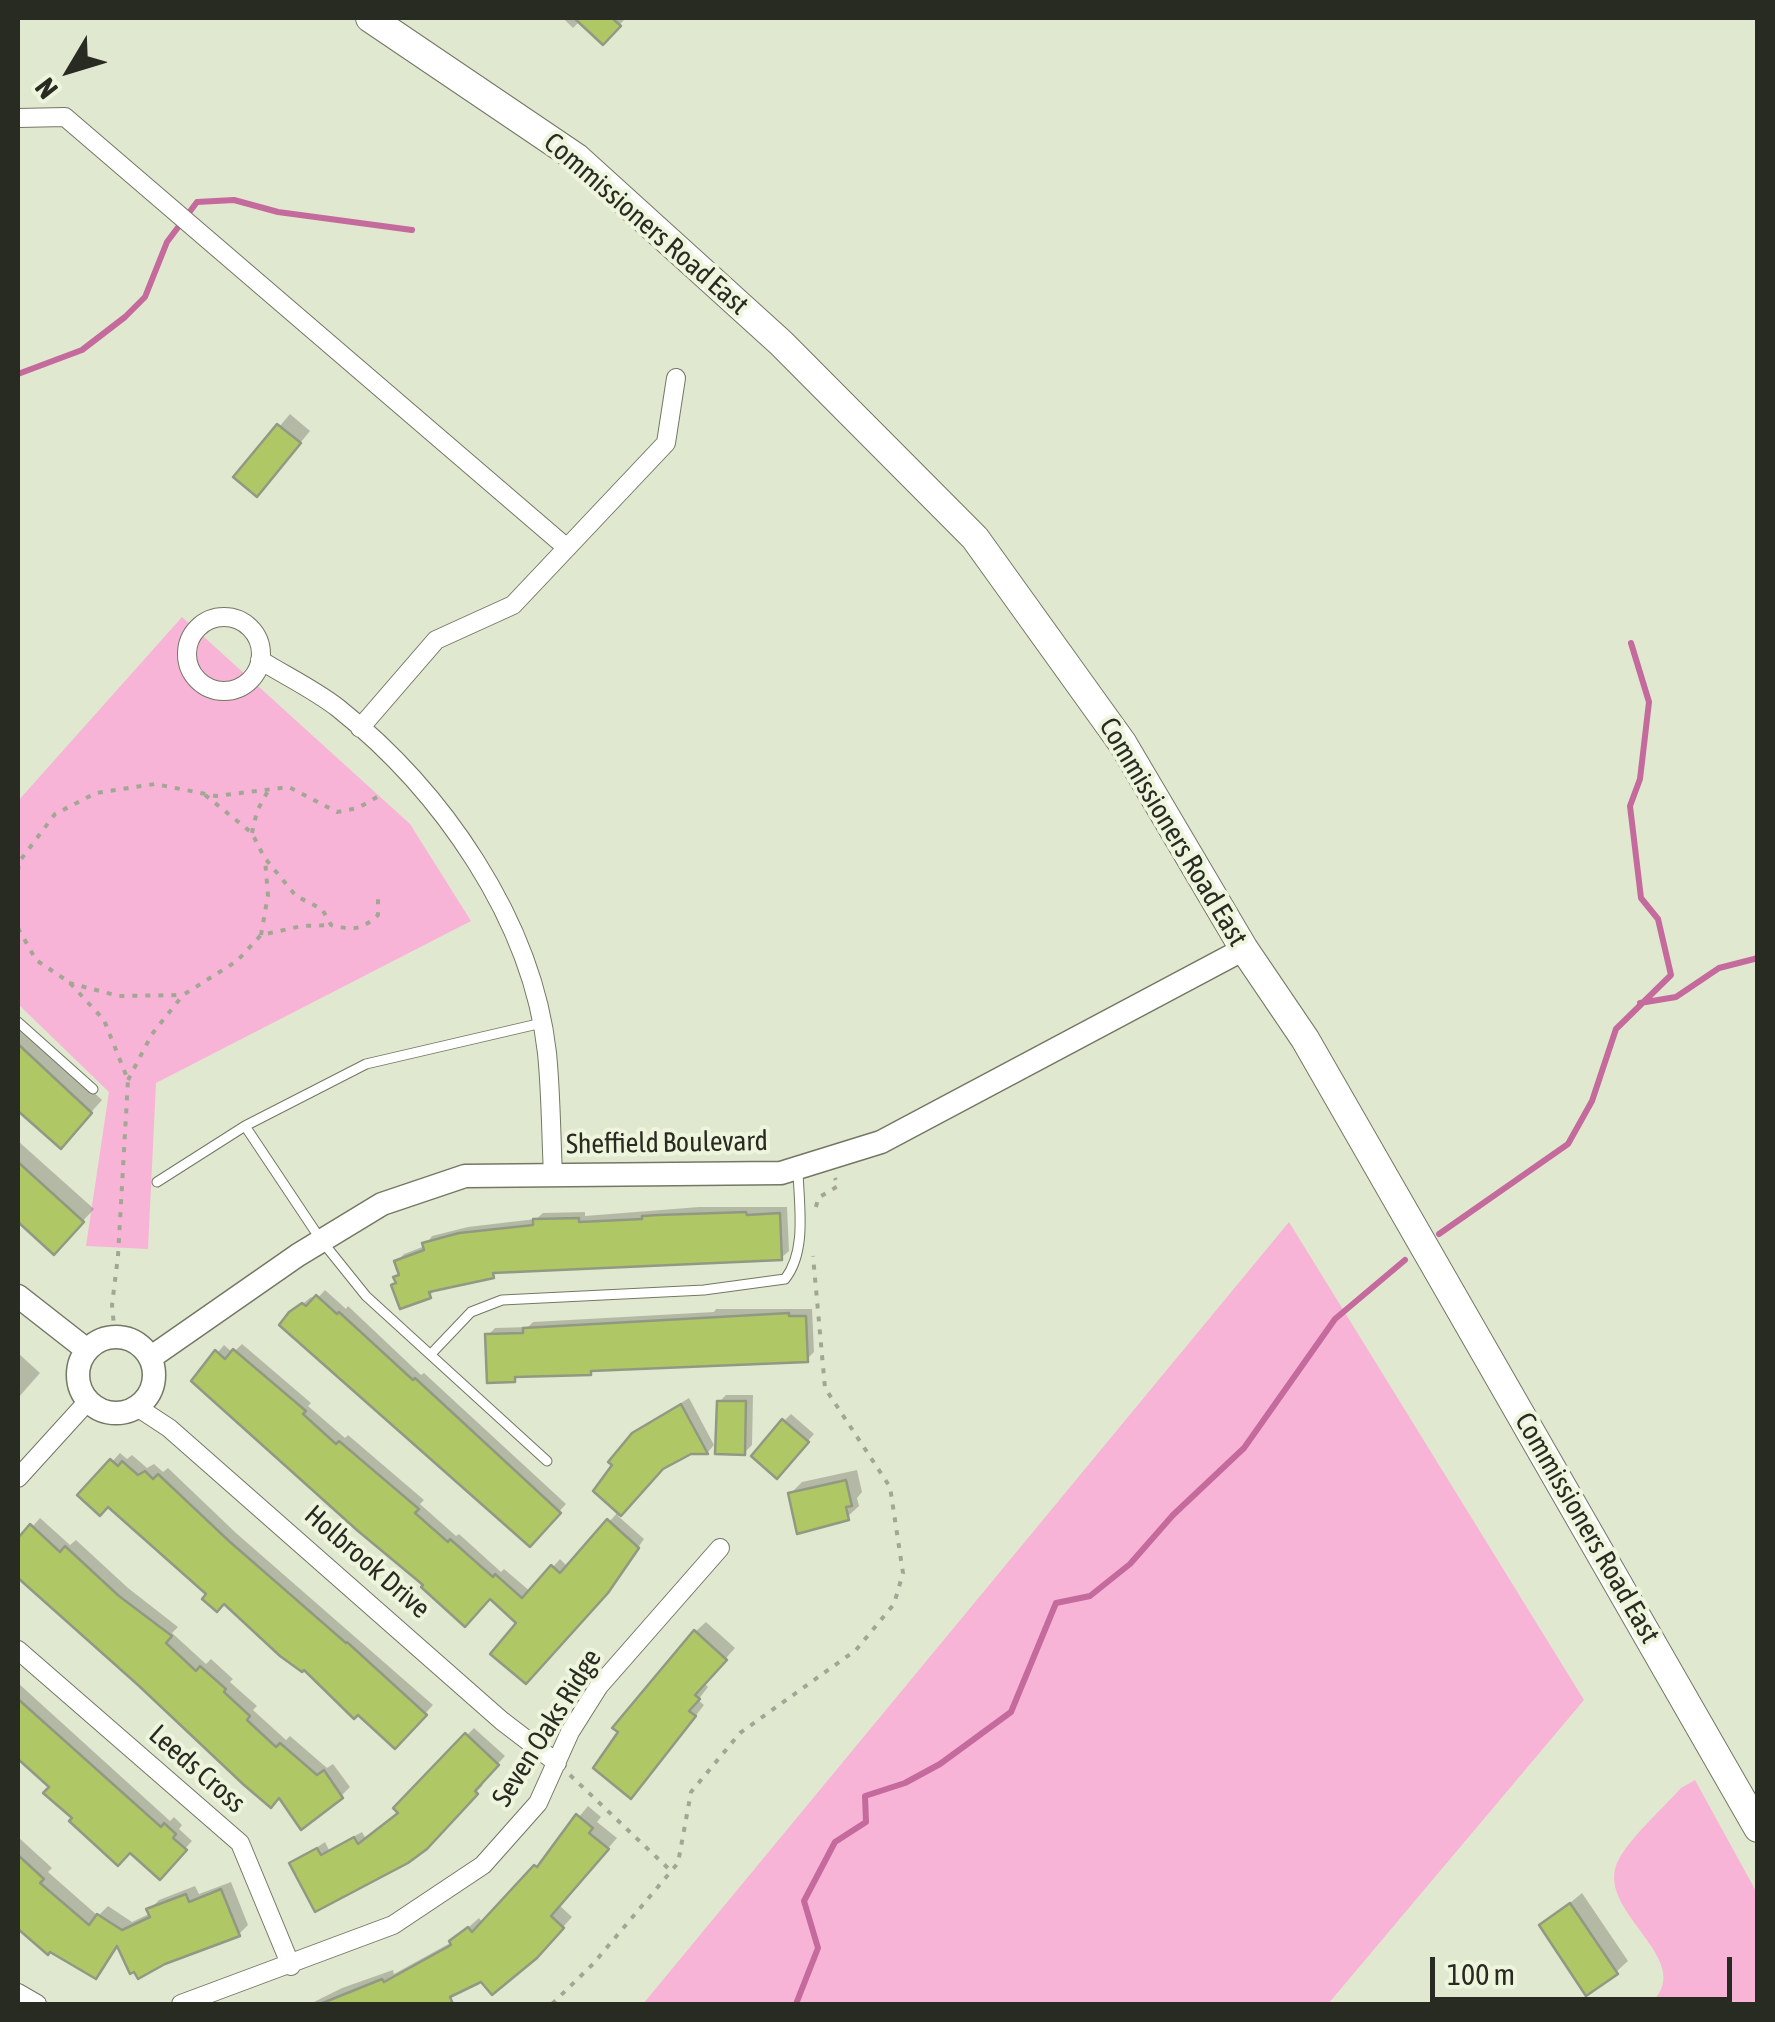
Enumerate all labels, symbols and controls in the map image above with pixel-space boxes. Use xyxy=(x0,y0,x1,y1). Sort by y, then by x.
north arrow xyxy=(20,20,120,120)
text: N xyxy=(29,72,64,105)
street label: Commissioners Road East xyxy=(537,126,755,322)
street label: Commissioners Road East xyxy=(1092,712,1254,952)
street label: Sheffield Boulevard xyxy=(566,1124,768,1162)
street label: Commissioners Road East xyxy=(1507,1407,1667,1649)
street label: Holbrook Drive xyxy=(297,1498,437,1626)
street label: Seven Oaks Ridge xyxy=(485,1643,609,1813)
street label: Leeds Cross xyxy=(142,1718,252,1820)
scale bar xyxy=(1435,1937,1738,1999)
text: 100 m xyxy=(1447,1957,1515,1991)

